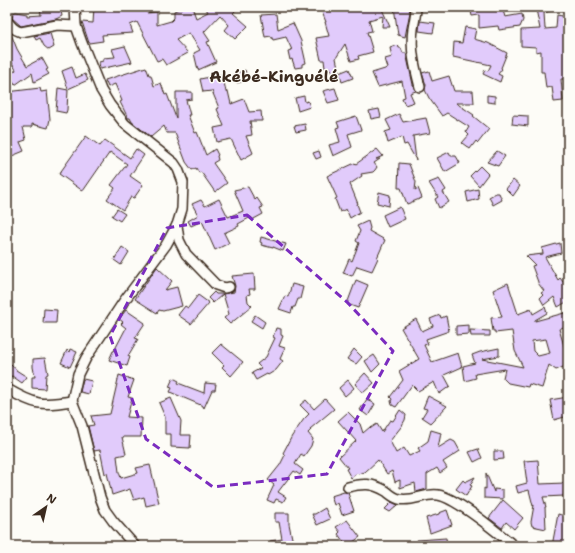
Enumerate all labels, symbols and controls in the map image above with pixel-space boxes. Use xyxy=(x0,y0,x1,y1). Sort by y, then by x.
district label: Akébé-Kinguélé xyxy=(209,66,339,87)
north arrow xyxy=(26,487,66,527)
text: N xyxy=(44,490,59,508)

